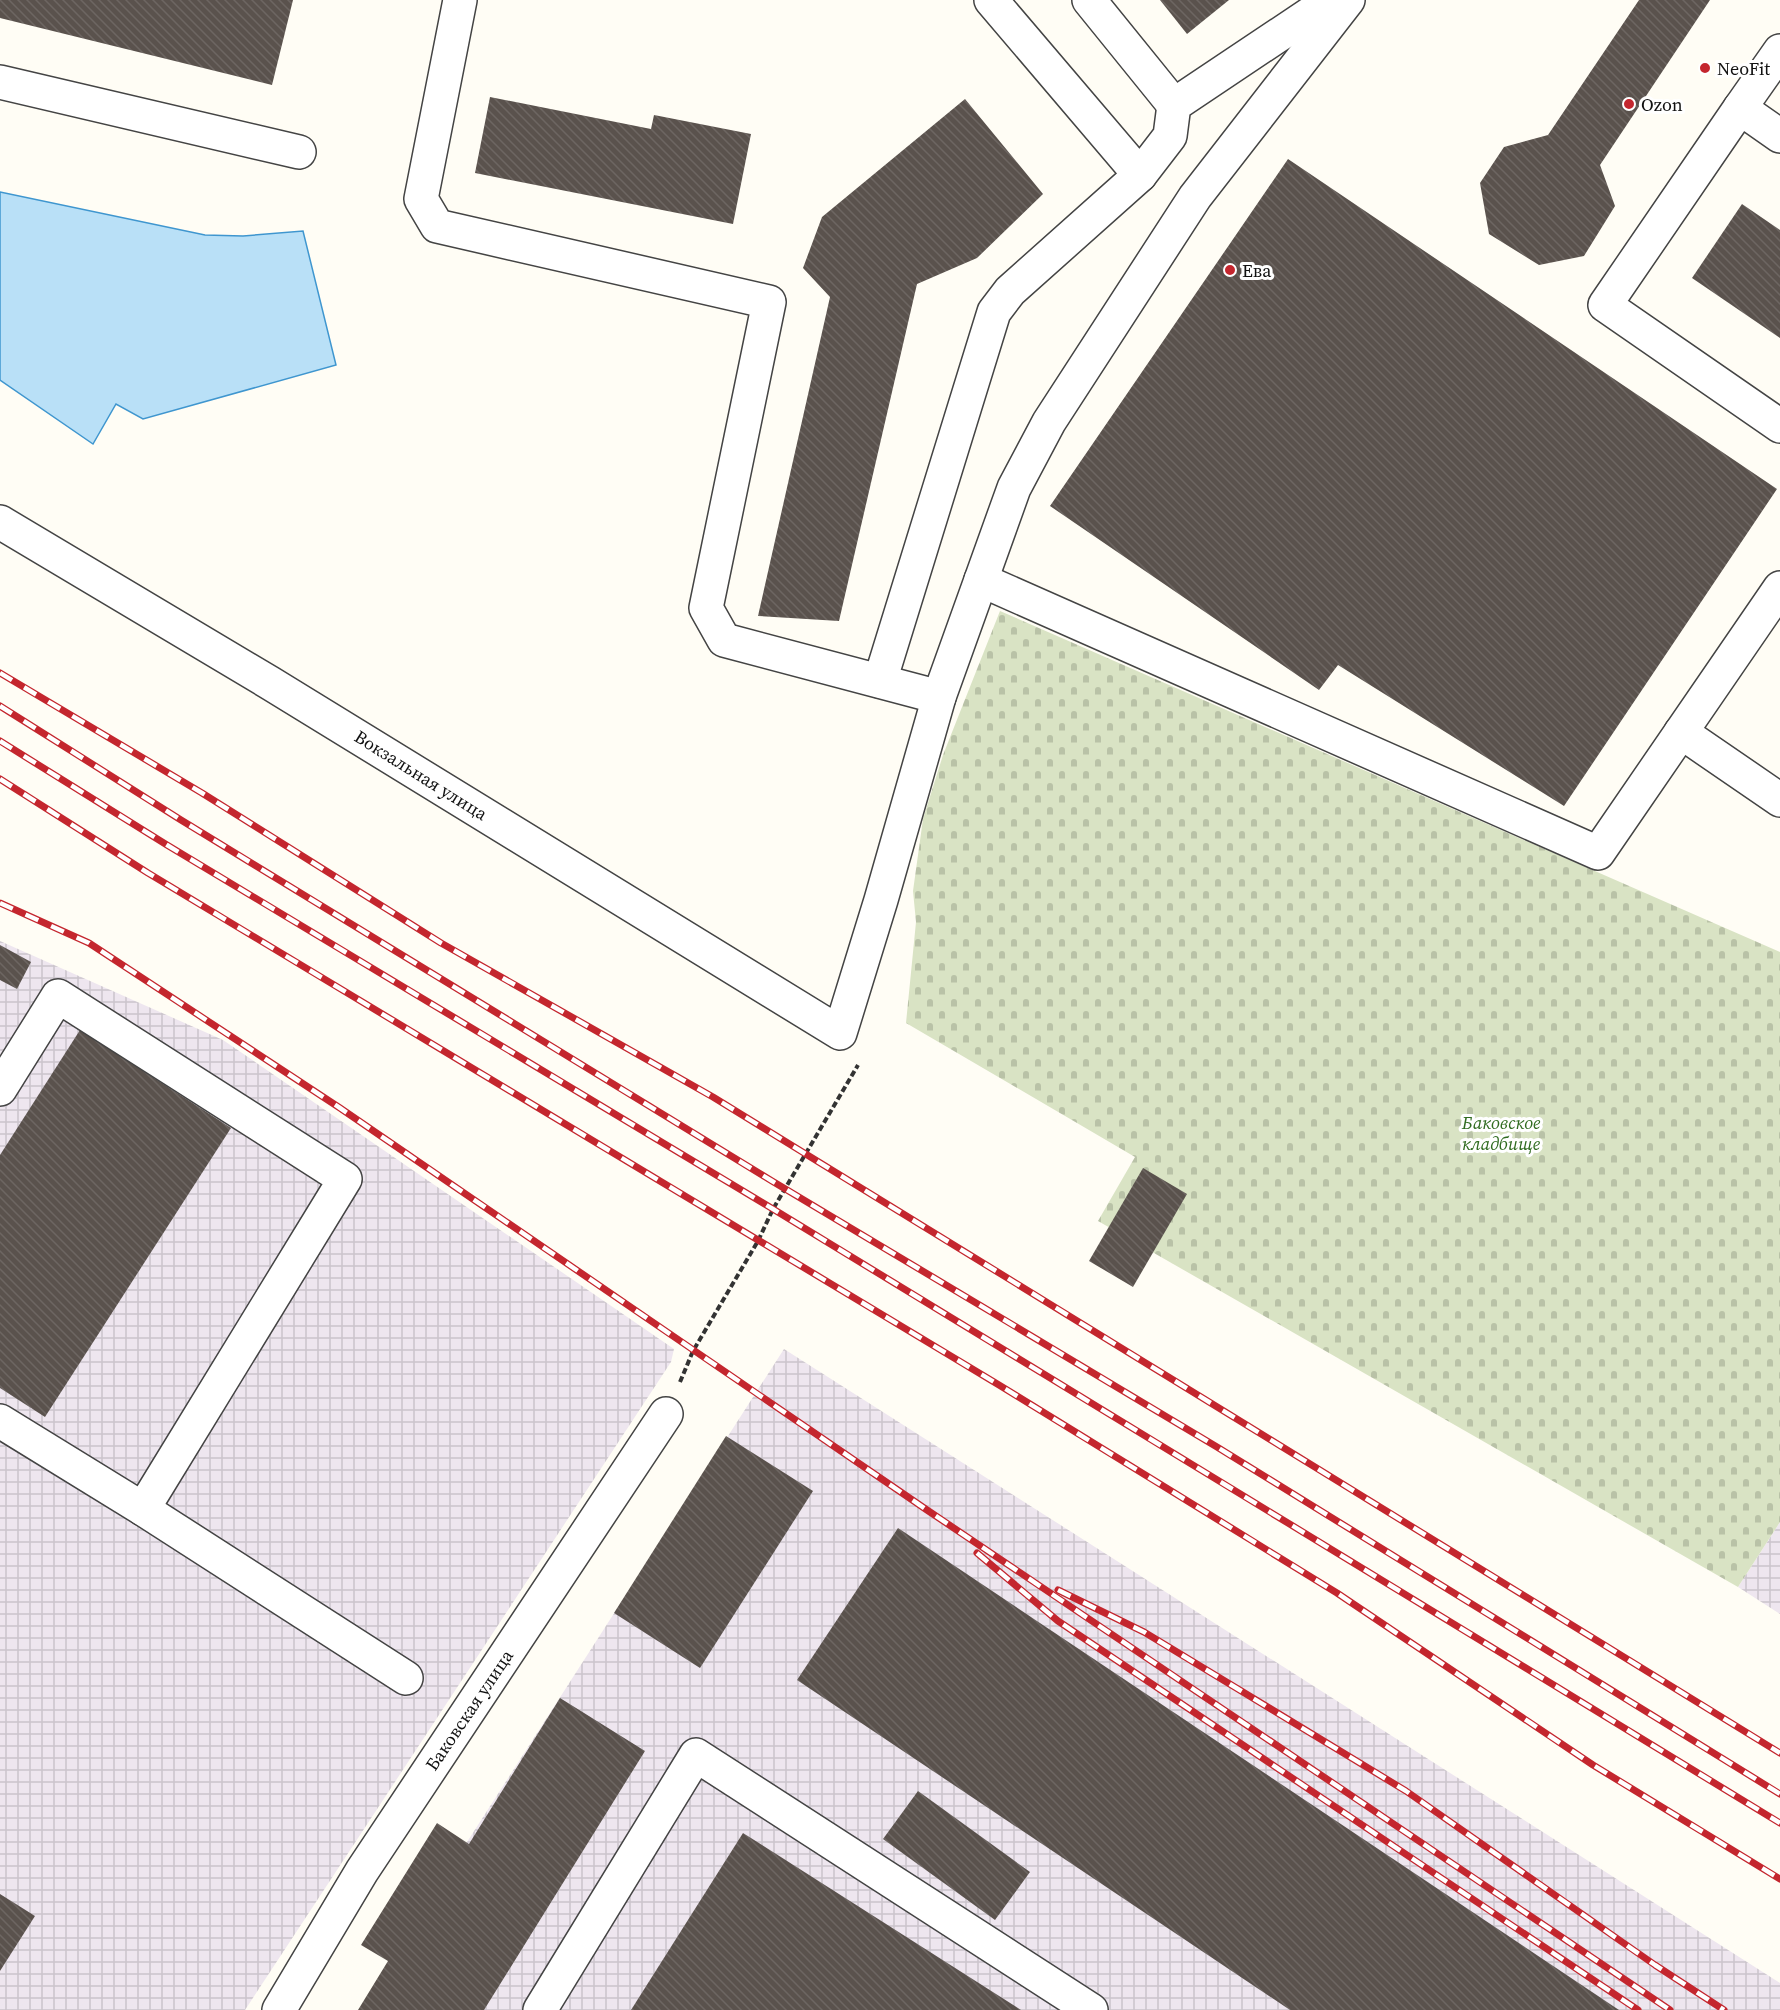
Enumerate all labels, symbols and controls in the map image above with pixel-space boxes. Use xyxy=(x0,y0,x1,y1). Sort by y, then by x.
place label: NeoFit xyxy=(1717,56,1770,81)
marker: NeoFit xyxy=(1698,61,1712,75)
place label: Ozon xyxy=(1641,92,1683,117)
marker: Ozon xyxy=(1622,97,1636,111)
place label: Ева xyxy=(1242,258,1272,283)
marker: Ева xyxy=(1223,263,1237,277)
street label: Вокзальная улица xyxy=(350,724,493,826)
park label: Баковское кладбище xyxy=(1461,1110,1541,1156)
street label: Баковская улица xyxy=(419,1644,519,1775)

